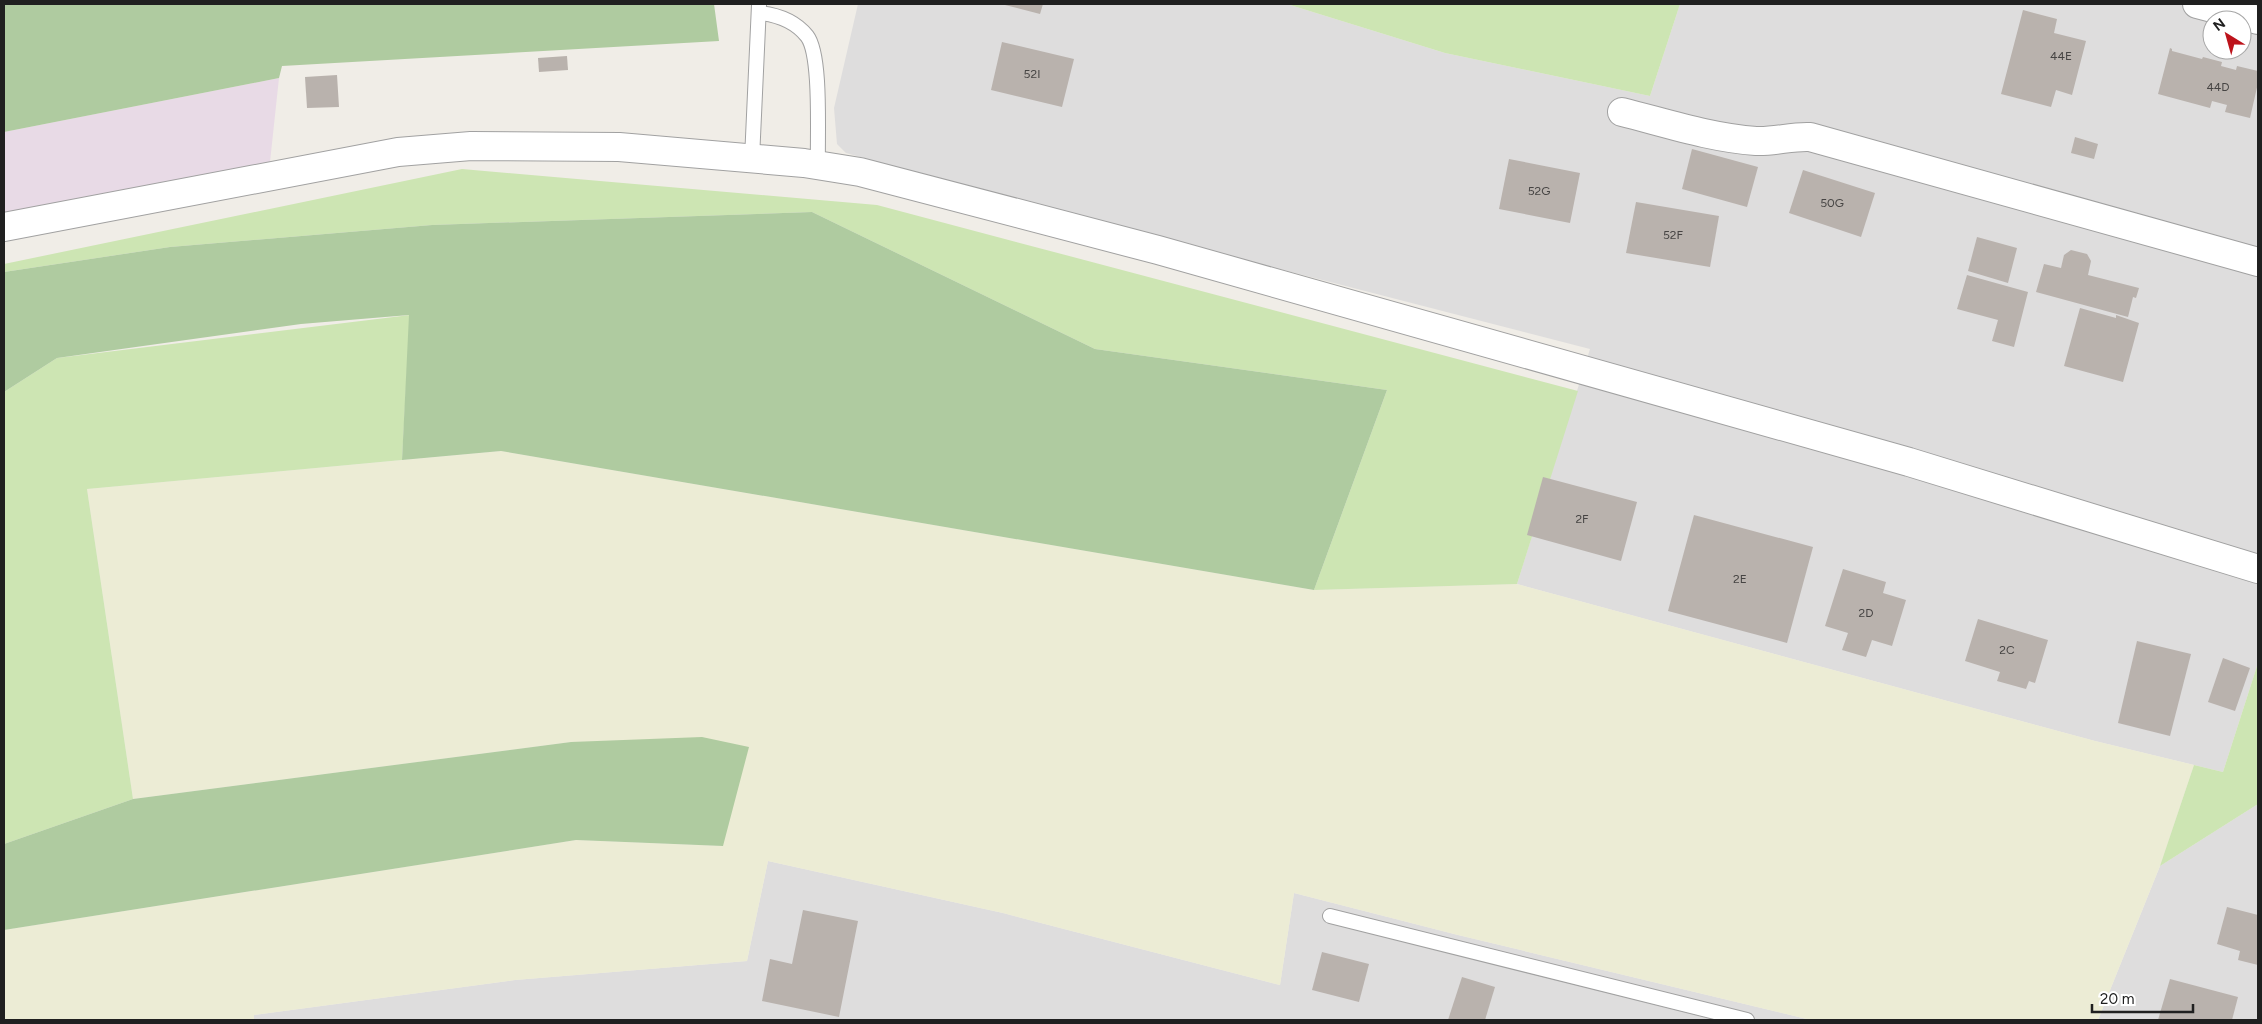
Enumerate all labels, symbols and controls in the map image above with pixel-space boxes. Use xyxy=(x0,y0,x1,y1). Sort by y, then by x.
north arrow xyxy=(2202,10,2252,60)
text: N xyxy=(2210,15,2229,35)
house number: 44E xyxy=(2050,49,2072,63)
house number: 52I xyxy=(1024,67,1040,81)
house number: 44D xyxy=(2206,80,2230,94)
house number: 52G xyxy=(1528,184,1550,198)
house number: 50G xyxy=(1820,196,1844,210)
house number: 52F xyxy=(1663,228,1684,242)
house number: 2F xyxy=(1575,512,1589,526)
house number: 2E xyxy=(1733,572,1747,586)
house number: 2D xyxy=(1859,606,1873,620)
house number: 2C xyxy=(1999,643,2015,657)
scale bar xyxy=(2092,982,2193,1014)
text: 20 m xyxy=(2100,990,2134,1008)

